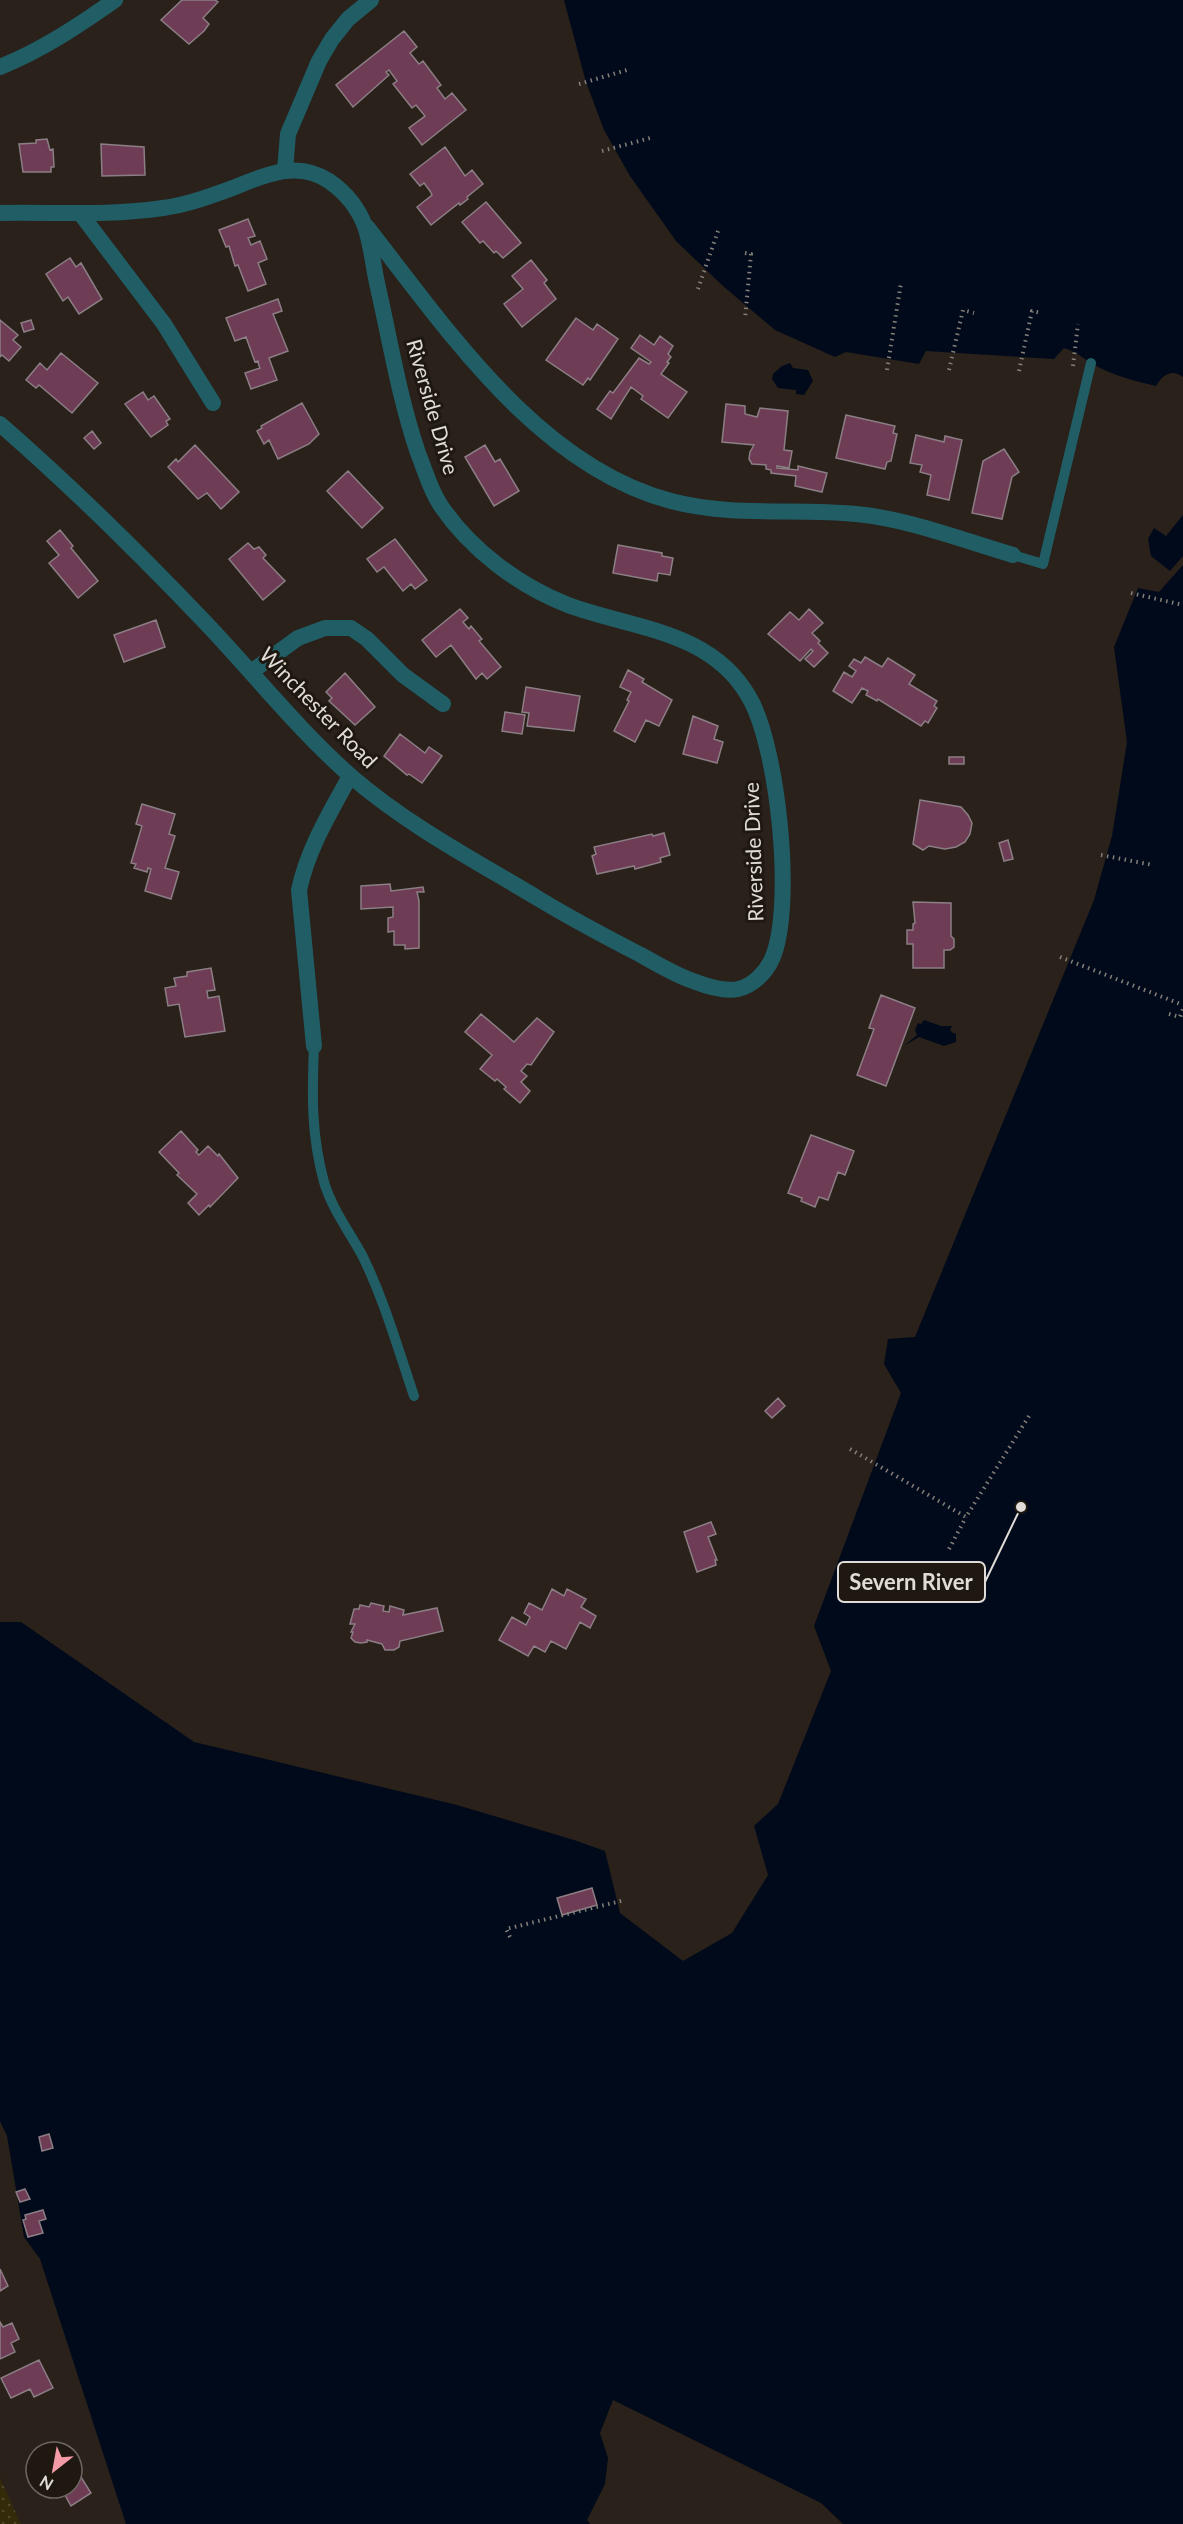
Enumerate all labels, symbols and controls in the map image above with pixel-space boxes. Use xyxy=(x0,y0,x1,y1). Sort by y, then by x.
street label: Riverside Drive xyxy=(402,336,465,477)
street label: Winchester Road xyxy=(255,641,383,772)
street label: Riverside Drive xyxy=(738,782,767,922)
callout: Severn River xyxy=(838,1562,985,1602)
text: Severn River xyxy=(849,1568,973,1595)
north arrow xyxy=(24,2440,84,2500)
text: N xyxy=(36,2472,56,2495)

